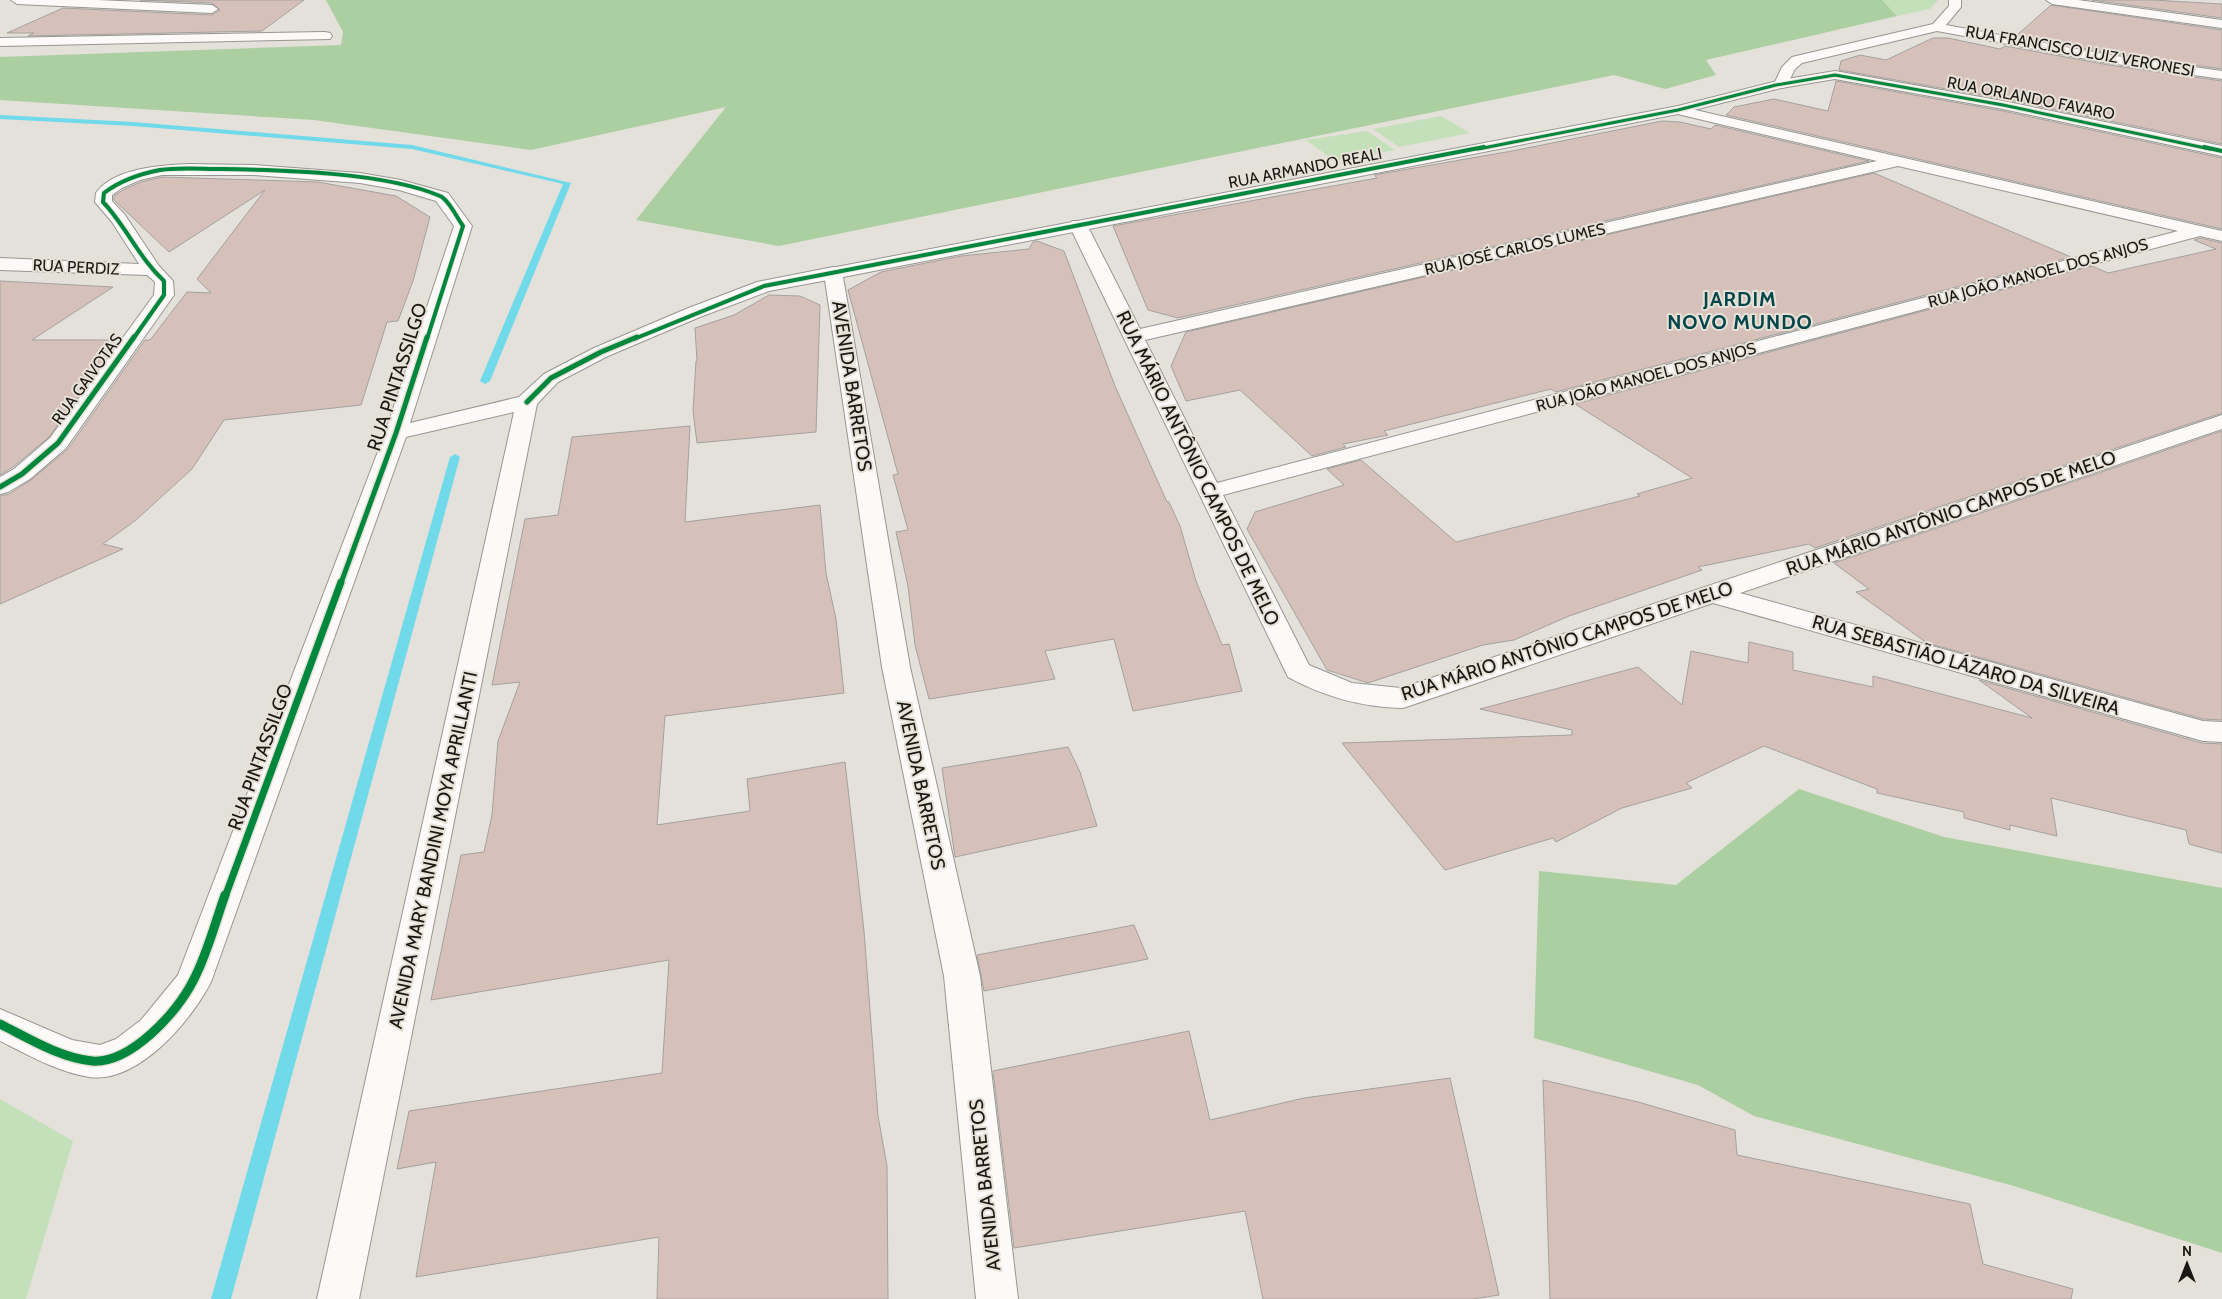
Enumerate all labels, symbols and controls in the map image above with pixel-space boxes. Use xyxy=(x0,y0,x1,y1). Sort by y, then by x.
street label: RUA FRANCISCO LUIZ VERONESI xyxy=(1964,21,2196,81)
street label: RUA ORLANDO FAVARO xyxy=(1946,72,2116,124)
street label: RUA ARMANDO REALI xyxy=(1227,144,1383,192)
street label: RUA JOSÉ CARLOS LUMES xyxy=(1423,219,1607,279)
street label: RUA JOÃO MANOEL DOS ANJOS xyxy=(1926,234,2150,312)
street label: RUA PERDIZ xyxy=(32,255,120,279)
district label: JARDIM NOVO MUNDO xyxy=(1667,287,1813,334)
street label: AVENIDA BARRETOS xyxy=(827,299,877,473)
street label: RUA PINTASSILGO xyxy=(362,300,432,454)
street label: RUA MÁRIO ANTÔNIO CAMPOS DE MELO xyxy=(1111,306,1285,629)
street label: RUA GAIVOTAS xyxy=(48,330,126,428)
street label: RUA JOÃO MANOEL DOS ANJOS xyxy=(1534,338,1758,416)
street label: RUA MÁRIO ANTÔNIO CAMPOS DE MELO xyxy=(1783,445,2119,580)
street label: RUA MÁRIO ANTÔNIO CAMPOS DE MELO xyxy=(1398,575,1736,706)
street label: RUA SEBASTIÃO LÁZARO DA SILVEIRA xyxy=(1810,609,2123,720)
street label: AVENIDA MARY BANDINI MOYA APRILLANTI xyxy=(384,669,482,1031)
street label: RUA PINTASSILGO xyxy=(223,681,297,833)
street label: AVENIDA BARRETOS xyxy=(892,698,950,872)
street label: AVENIDA BARRETOS xyxy=(965,1098,1005,1272)
north arrow xyxy=(2162,1239,2212,1289)
text: N xyxy=(2182,1242,2192,1260)

